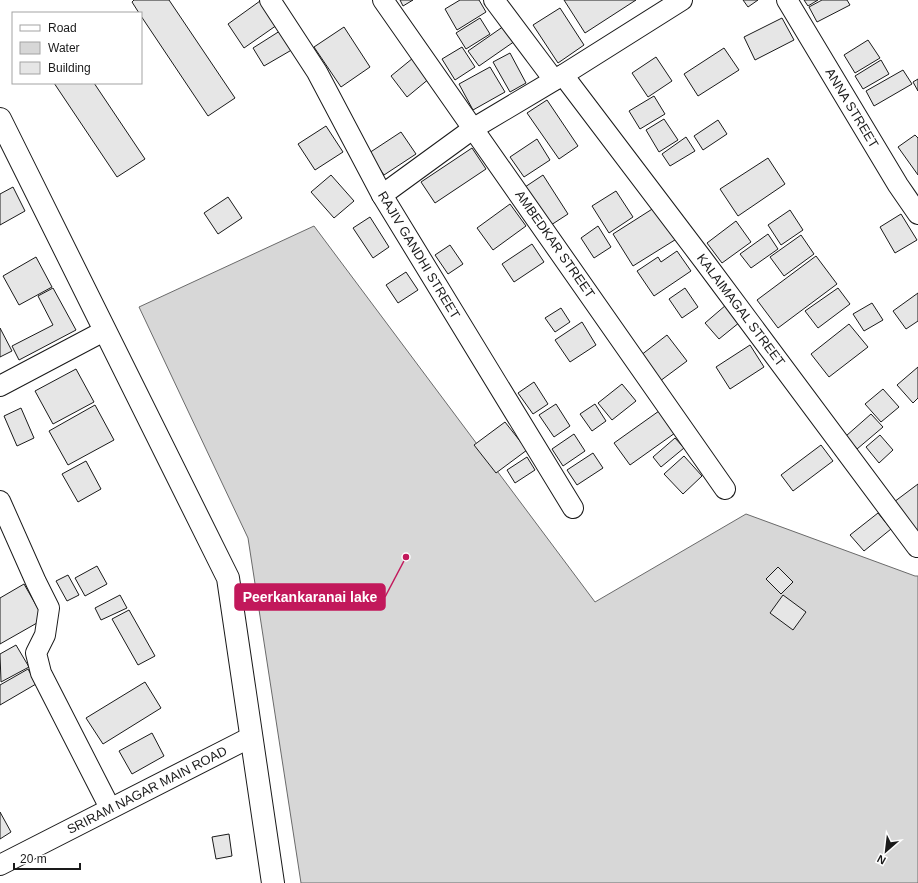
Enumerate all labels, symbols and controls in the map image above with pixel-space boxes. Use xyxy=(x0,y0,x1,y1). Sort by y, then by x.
legend xyxy=(12,12,142,84)
text: Road xyxy=(48,21,77,35)
text: Water xyxy=(48,41,80,55)
text: Building xyxy=(48,61,91,75)
street label: ANNA STREET xyxy=(822,65,882,151)
street label: AMBEDKAR STREET xyxy=(512,187,598,301)
street label: RAJIV GANDHI STREET xyxy=(375,189,463,321)
street label: KALAIMAGAL STREET xyxy=(694,251,788,369)
callout: Peerkankaranai lake xyxy=(235,584,385,610)
text: Peerkankaranai lake xyxy=(243,589,378,605)
street label: SRIRAM NAGAR MAIN ROAD xyxy=(64,743,230,837)
north arrow xyxy=(866,831,906,871)
scale bar xyxy=(14,845,80,871)
text: 20 m xyxy=(20,852,47,866)
text: N xyxy=(875,853,888,867)

